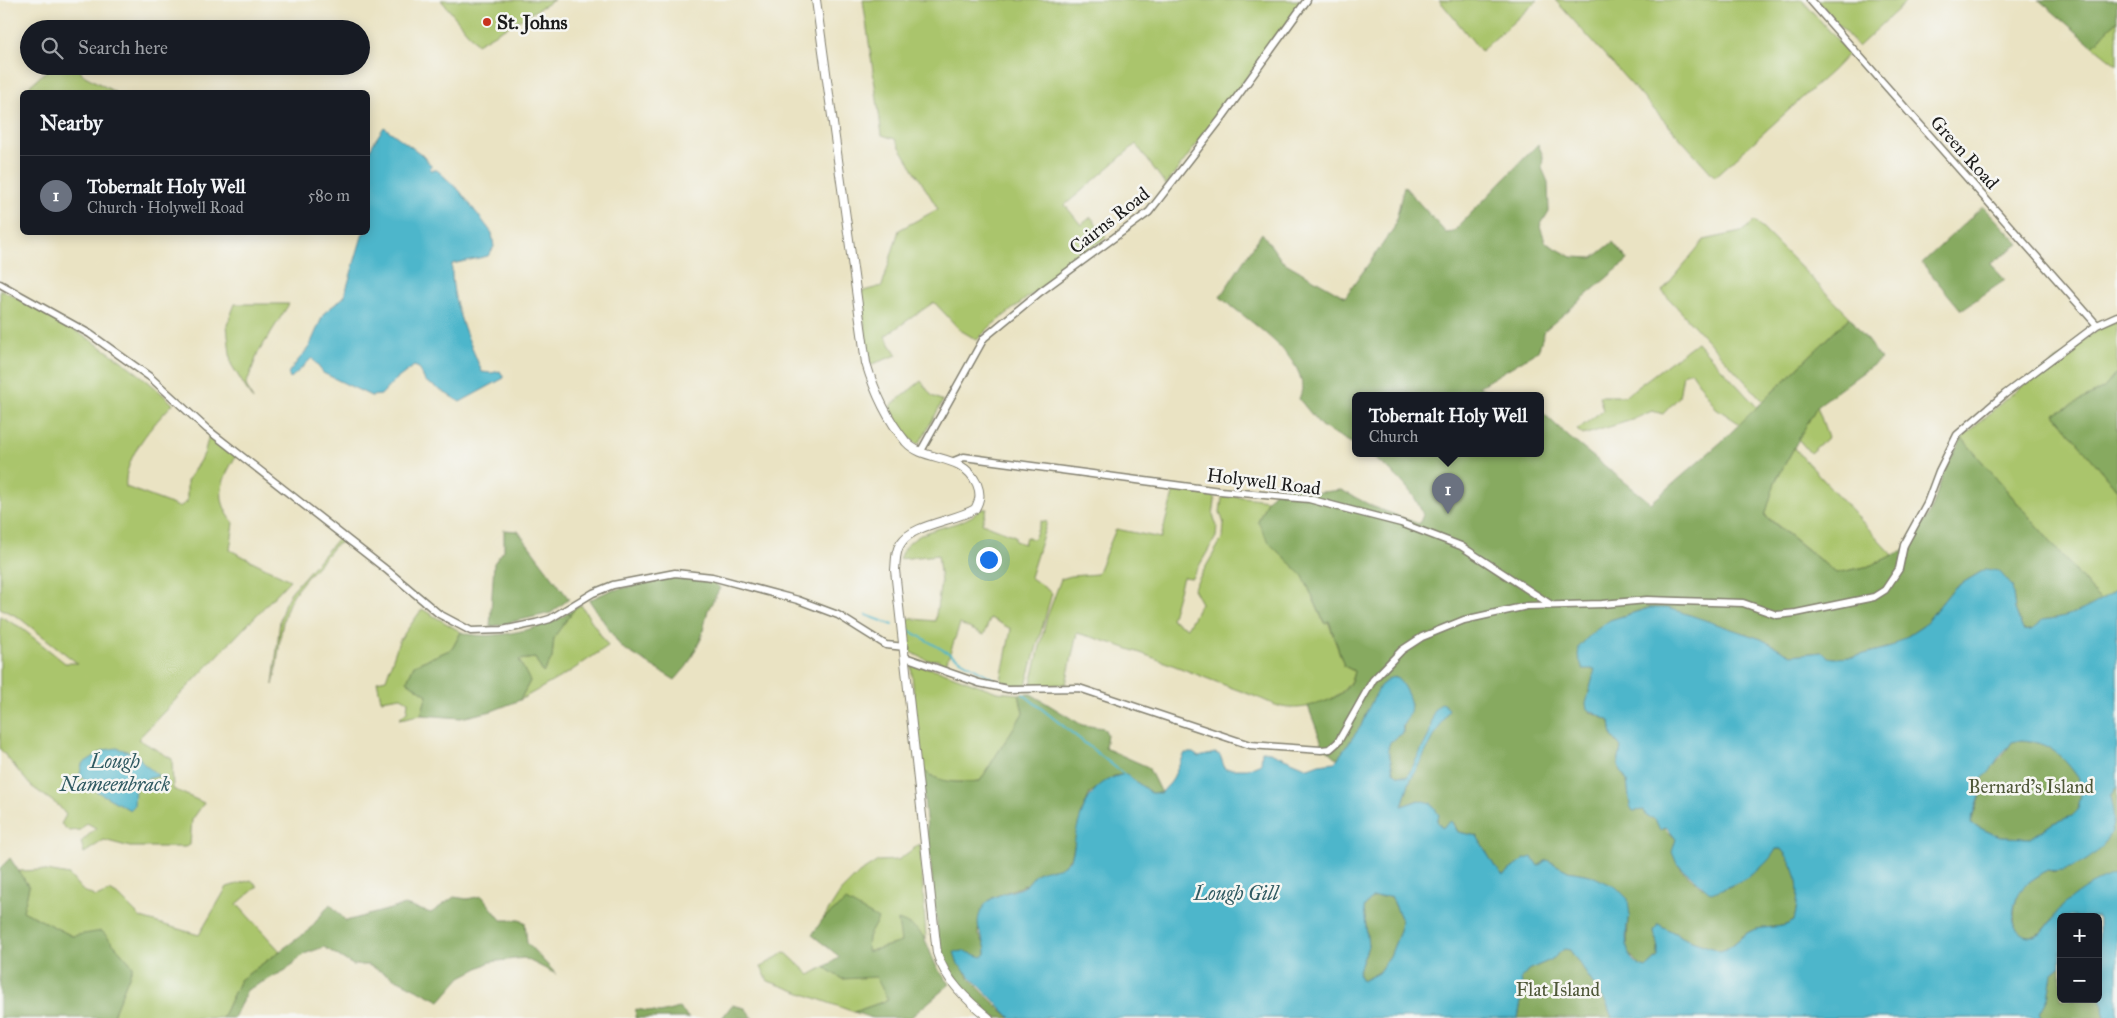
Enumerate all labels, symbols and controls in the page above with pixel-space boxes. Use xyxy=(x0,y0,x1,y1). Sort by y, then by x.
place label: St. Johns xyxy=(497,11,567,35)
marker: St. Johns xyxy=(481,16,493,28)
search box xyxy=(20,20,370,75)
icon: search xyxy=(38,34,66,62)
text: Search here xyxy=(78,36,168,59)
text: Nearby xyxy=(40,110,103,136)
street label: Green Road xyxy=(1925,111,2004,194)
text: Tobernalt Holy Well xyxy=(87,175,246,198)
street label: Cairns Road xyxy=(1065,182,1154,259)
text: 1 xyxy=(53,186,59,205)
text: 580 m xyxy=(308,186,350,205)
text: Church · Holywell Road xyxy=(87,198,244,217)
popup xyxy=(1352,392,1544,457)
text: Tobernalt Holy Well xyxy=(1369,404,1527,427)
text: Church xyxy=(1369,427,1418,446)
street label: Holywell Road xyxy=(1206,463,1323,500)
pin: 1 xyxy=(1432,473,1464,514)
your location xyxy=(976,547,1002,573)
water label: Lough Nameenbrack xyxy=(59,749,170,796)
park label: Bernard's Island xyxy=(1968,775,2094,798)
water label: Lough Gill xyxy=(1193,881,1280,905)
map controls xyxy=(2057,913,2102,1003)
button: + xyxy=(2057,913,2102,958)
button: − xyxy=(2057,958,2102,1003)
park label: Flat Island xyxy=(1516,978,1601,1001)

